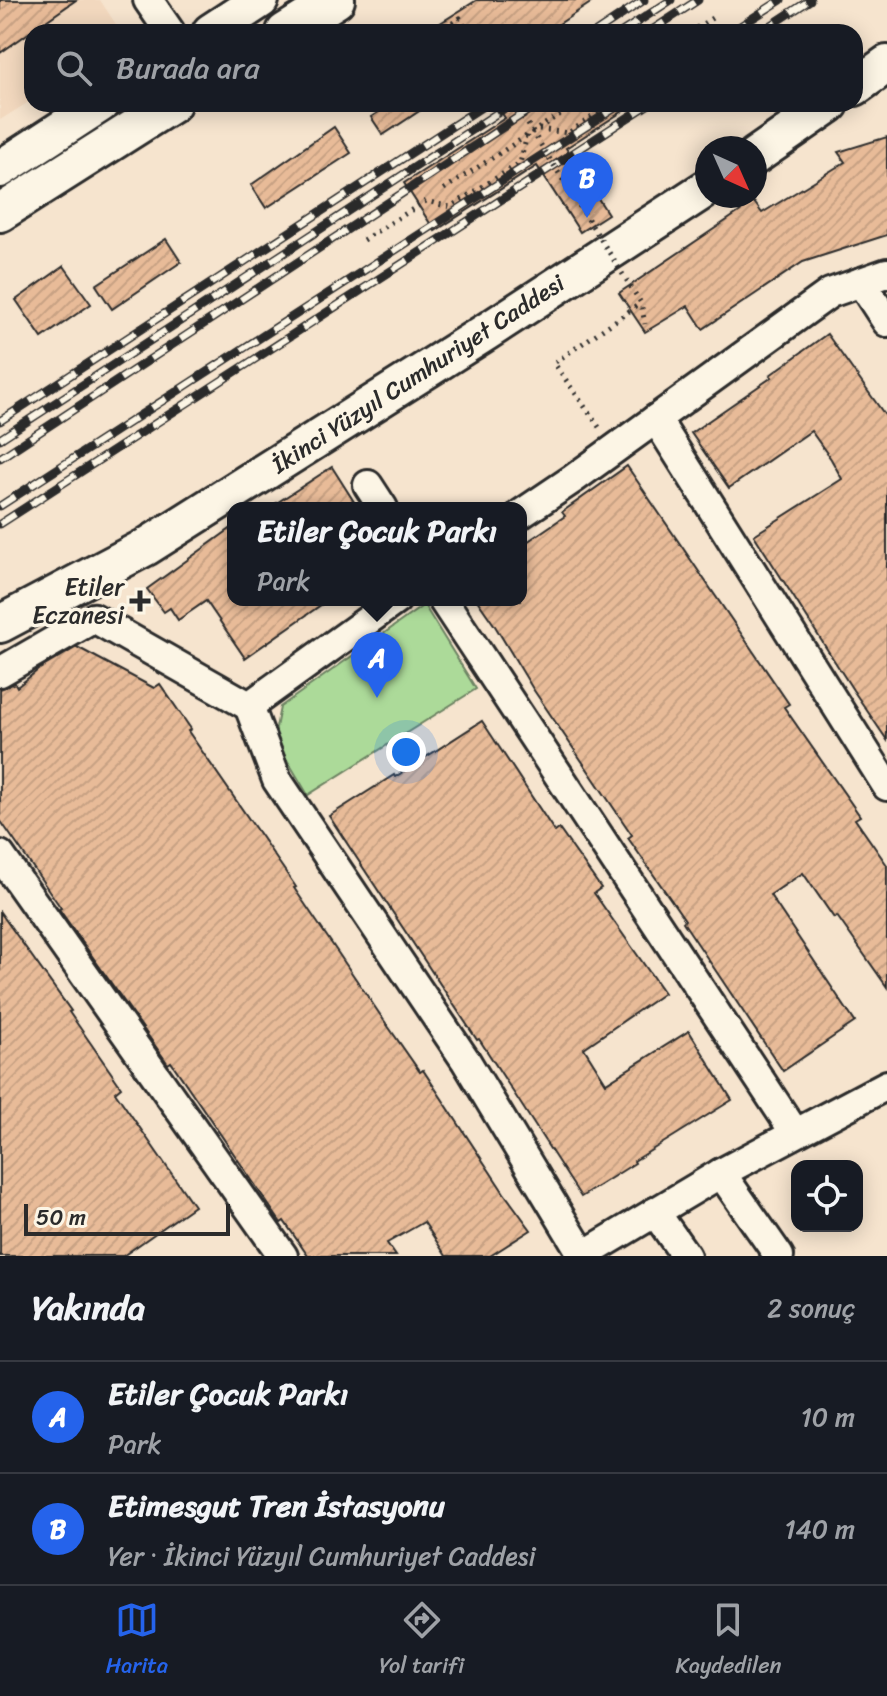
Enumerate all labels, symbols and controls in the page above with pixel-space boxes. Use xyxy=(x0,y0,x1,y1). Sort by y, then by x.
search box xyxy=(24,24,863,112)
text: Burada ara xyxy=(116,41,259,95)
icon: search xyxy=(52,46,96,90)
north arrow xyxy=(695,136,767,208)
pin: B xyxy=(561,152,613,218)
street label: İkinci Yüzyıl Cumhuriyet Caddesi xyxy=(262,262,574,486)
popup xyxy=(227,502,527,606)
text: Etiler Çocuk Parkı xyxy=(257,504,497,558)
text: Park xyxy=(257,558,310,604)
place label: Etiler Eczanesi xyxy=(32,566,125,636)
marker: Etiler Eczanesi xyxy=(131,592,149,610)
pin: A xyxy=(351,632,403,698)
your location xyxy=(386,732,426,772)
map controls xyxy=(791,1160,863,1232)
button: locate xyxy=(791,1160,863,1232)
text: 50 m xyxy=(36,1198,86,1237)
scale bar xyxy=(24,1200,230,1236)
text: Yakında xyxy=(32,1278,145,1338)
text: 2 sonuç xyxy=(767,1285,855,1331)
text: Etiler Çocuk Parkı xyxy=(108,1367,348,1421)
text: A xyxy=(49,1394,67,1440)
text: 10 m xyxy=(801,1394,855,1440)
text: Park xyxy=(108,1421,161,1467)
text: Etimesgut Tren İstasyonu xyxy=(108,1479,445,1533)
text: B xyxy=(50,1506,66,1552)
text: 140 m xyxy=(784,1506,855,1552)
text: Yer · İkinci Yüzyıl Cumhuriyet Caddesi xyxy=(108,1533,536,1579)
tab: Harita xyxy=(106,1598,168,1685)
tab: Yol tarifi xyxy=(379,1598,464,1685)
tab: Kaydedilen xyxy=(676,1598,781,1685)

